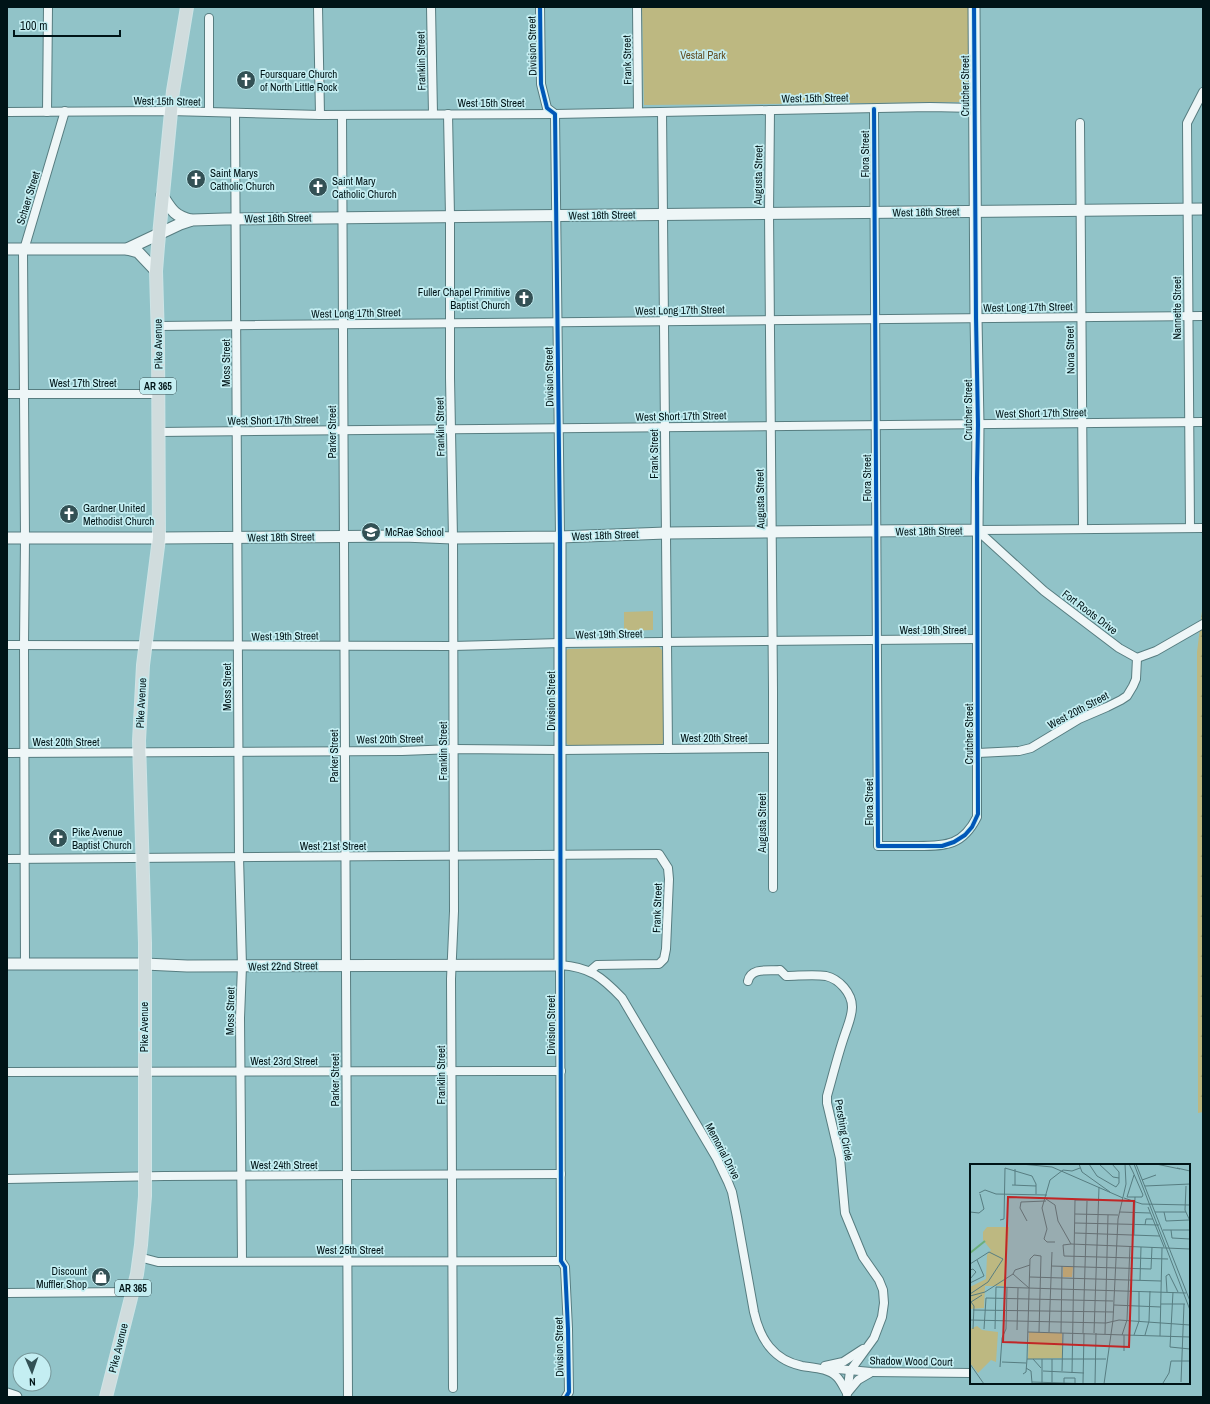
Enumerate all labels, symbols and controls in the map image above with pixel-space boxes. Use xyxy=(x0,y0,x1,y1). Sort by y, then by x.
scale bar xyxy=(14,12,120,38)
street label: Division Street xyxy=(524,16,540,76)
text: 100 m xyxy=(20,18,47,34)
street label: Franklin Street xyxy=(413,31,429,91)
street label: Frank Street xyxy=(620,35,634,85)
park label: Vestal Park xyxy=(680,48,726,62)
street label: Crutcher Street xyxy=(958,55,972,117)
place label: Foursquare Church of North Little Rock xyxy=(260,67,338,94)
church icon: Foursquare Church of North Little Rock xyxy=(235,69,257,91)
street label: West 15th Street xyxy=(781,90,849,106)
street label: West 15th Street xyxy=(133,93,201,109)
street label: West 15th Street xyxy=(457,96,525,110)
street label: Flora Street xyxy=(858,130,872,178)
street label: Augusta Street xyxy=(750,145,766,206)
place label: Saint Marys Catholic Church xyxy=(210,166,275,193)
church icon: Saint Marys Catholic Church xyxy=(185,168,207,190)
street label: Schaer Street xyxy=(13,169,43,226)
place label: Saint Mary Catholic Church xyxy=(332,174,397,201)
church icon: Saint Mary Catholic Church xyxy=(307,176,329,198)
street label: West 16th Street xyxy=(892,204,960,220)
street label: West 16th Street xyxy=(568,207,636,223)
street label: West 16th Street xyxy=(244,210,312,226)
street label: Nannette Street xyxy=(1170,276,1184,340)
place label: Fuller Chapel Primitive Baptist Church xyxy=(418,285,510,312)
church icon: Fuller Chapel Primitive Baptist Church xyxy=(513,287,535,309)
street label: West Long 17th Street xyxy=(983,299,1073,315)
street label: West Long 17th Street xyxy=(635,302,725,318)
street label: West Long 17th Street xyxy=(311,305,401,321)
street label: Pike Avenue xyxy=(151,319,165,369)
street label: Nona Street xyxy=(1063,325,1077,374)
street label: Moss Street xyxy=(219,338,233,387)
street label: Division Street xyxy=(541,347,557,407)
street label: West 17th Street xyxy=(49,376,117,390)
road number: AR 365 xyxy=(140,378,176,394)
street label: Crutcher Street xyxy=(961,379,975,441)
street label: Franklin Street xyxy=(432,397,448,457)
street label: Parker Street xyxy=(325,405,339,459)
street label: West Short 17th Street xyxy=(995,405,1087,421)
street label: West Short 17th Street xyxy=(635,408,727,424)
street label: West Short 17th Street xyxy=(227,412,319,428)
street label: Frank Street xyxy=(647,429,661,479)
street label: Flora Street xyxy=(860,454,874,502)
street label: Augusta Street xyxy=(752,469,768,530)
place label: Gardner United Methodist Church xyxy=(83,501,154,528)
church icon: Gardner United Methodist Church xyxy=(58,503,80,525)
school or university icon: McRae School xyxy=(360,521,382,543)
street label: West 18th Street xyxy=(895,523,963,539)
place label: McRae School xyxy=(385,525,444,539)
street label: West 18th Street xyxy=(571,527,639,543)
street label: West 18th Street xyxy=(247,529,315,545)
street label: Fort Roots Drive xyxy=(1060,587,1120,637)
street label: West 19th Street xyxy=(899,623,967,637)
street label: West 19th Street xyxy=(575,626,643,642)
street label: West 19th Street xyxy=(251,628,319,644)
street label: Moss Street xyxy=(220,662,234,711)
street label: Division Street xyxy=(544,671,558,731)
street label: Pike Avenue xyxy=(133,677,149,729)
street label: West 20th Street xyxy=(1045,688,1111,732)
street label: Crutcher Street xyxy=(962,703,976,765)
street label: Franklin Street xyxy=(436,721,450,781)
street label: Parker Street xyxy=(327,729,341,783)
street label: West 20th Street xyxy=(356,731,424,747)
street label: West 20th Street xyxy=(680,731,748,745)
street label: West 20th Street xyxy=(32,735,100,749)
street label: Flora Street xyxy=(862,778,876,826)
street label: Augusta Street xyxy=(755,793,769,854)
place label: Pike Avenue Baptist Church xyxy=(72,825,132,852)
church icon: Pike Avenue Baptist Church xyxy=(47,827,69,849)
street label: West 21st Street xyxy=(300,839,367,853)
street label: Frank Street xyxy=(649,882,665,933)
street label: West 22nd Street xyxy=(248,958,318,974)
street label: Moss Street xyxy=(223,986,237,1035)
street label: Division Street xyxy=(544,995,558,1055)
street label: Pike Avenue xyxy=(137,1002,151,1052)
street label: Franklin Street xyxy=(434,1045,448,1105)
street label: Parker Street xyxy=(328,1053,342,1107)
street label: West 23rd Street xyxy=(250,1054,318,1068)
street label: Pershing Circle xyxy=(832,1098,856,1162)
street label: Memorial Drive xyxy=(702,1120,744,1182)
street label: West 24th Street xyxy=(250,1158,318,1172)
inset map xyxy=(970,1164,1190,1384)
street label: West 25th Street xyxy=(316,1243,384,1257)
place label: Discount Muffler Shop xyxy=(36,1264,87,1291)
shop icon: Discount Muffler Shop xyxy=(90,1266,112,1288)
road number: AR 365 xyxy=(115,1280,151,1296)
street label: Division Street xyxy=(551,1317,567,1377)
street label: Pike Avenue xyxy=(105,1322,131,1374)
north arrow xyxy=(12,1352,52,1392)
street label: Shadow Wood Court xyxy=(869,1353,953,1369)
text: N xyxy=(29,1375,36,1389)

